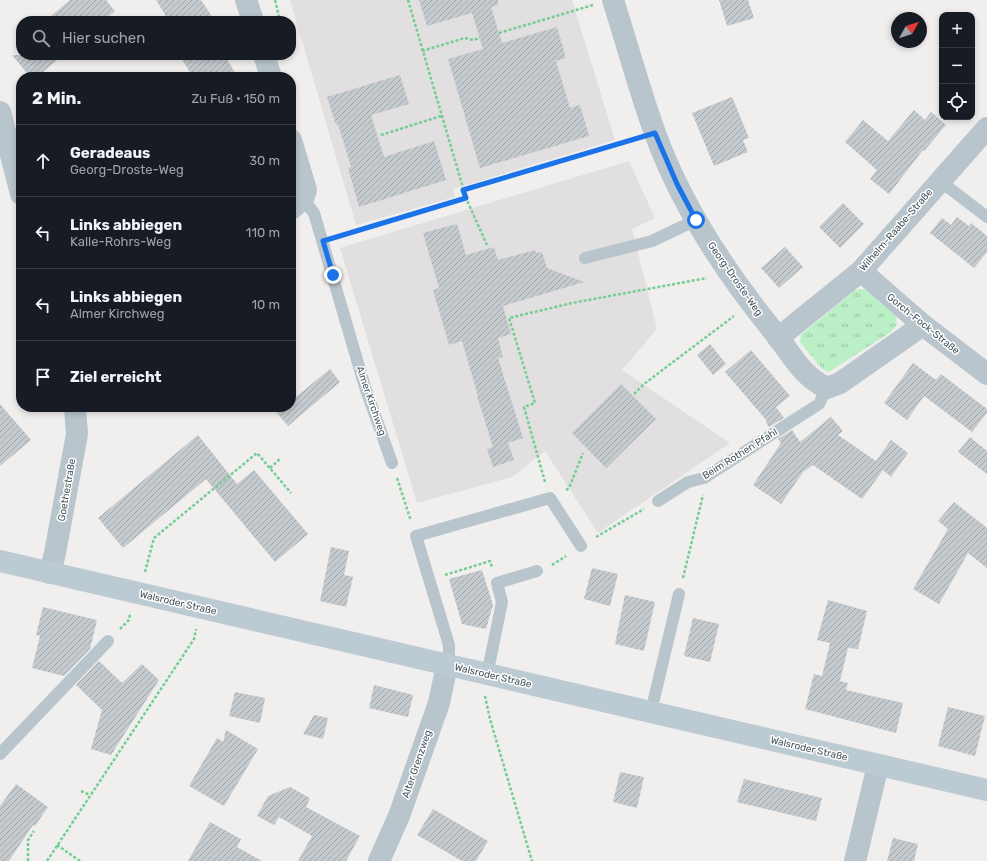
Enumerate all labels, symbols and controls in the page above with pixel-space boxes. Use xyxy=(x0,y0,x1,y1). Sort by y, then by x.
north arrow xyxy=(891,12,927,48)
map controls xyxy=(939,12,975,120)
button: + xyxy=(939,12,975,48)
search box xyxy=(16,16,296,60)
icon: search xyxy=(30,27,52,49)
text: Hier suchen xyxy=(62,29,145,47)
button: − xyxy=(939,48,975,84)
button: locate xyxy=(939,84,975,120)
text: 2 Min. xyxy=(32,88,81,108)
text: Zu Fuß · 150 m xyxy=(192,91,280,106)
text: Geradeaus xyxy=(70,144,150,162)
icon: ahead xyxy=(32,150,54,172)
text: 30 m xyxy=(249,153,280,168)
text: Georg-Droste-Weg xyxy=(70,162,184,177)
street label: Wilhelm-Raabe-Straße xyxy=(857,186,935,274)
route start xyxy=(687,211,705,229)
text: Links abbiegen xyxy=(70,216,182,234)
icon: left xyxy=(32,222,54,244)
text: 110 m xyxy=(246,225,280,240)
text: Kalle-Rohrs-Weg xyxy=(70,234,171,249)
street label: Georg-Droste-Weg xyxy=(705,240,765,318)
route end xyxy=(324,266,342,284)
text: Links abbiegen xyxy=(70,288,182,306)
street label: Gorch-Fock-Straße xyxy=(884,291,962,357)
icon: left xyxy=(32,294,54,316)
text: 10 m xyxy=(251,297,280,312)
text: Almer Kirchweg xyxy=(70,306,165,321)
street label: Almer Kirchweg xyxy=(353,365,389,437)
icon: arrive xyxy=(32,366,54,388)
text: Ziel erreicht xyxy=(70,368,162,386)
street label: Beim Rothen Pfahl xyxy=(700,426,780,482)
street label: Goethestraße xyxy=(56,457,78,522)
street label: Walsroder Straße xyxy=(138,588,218,618)
street label: Walsroder Straße xyxy=(453,661,533,691)
street label: Alter Grenzweg xyxy=(400,728,434,800)
street label: Walsroder Straße xyxy=(769,734,849,764)

